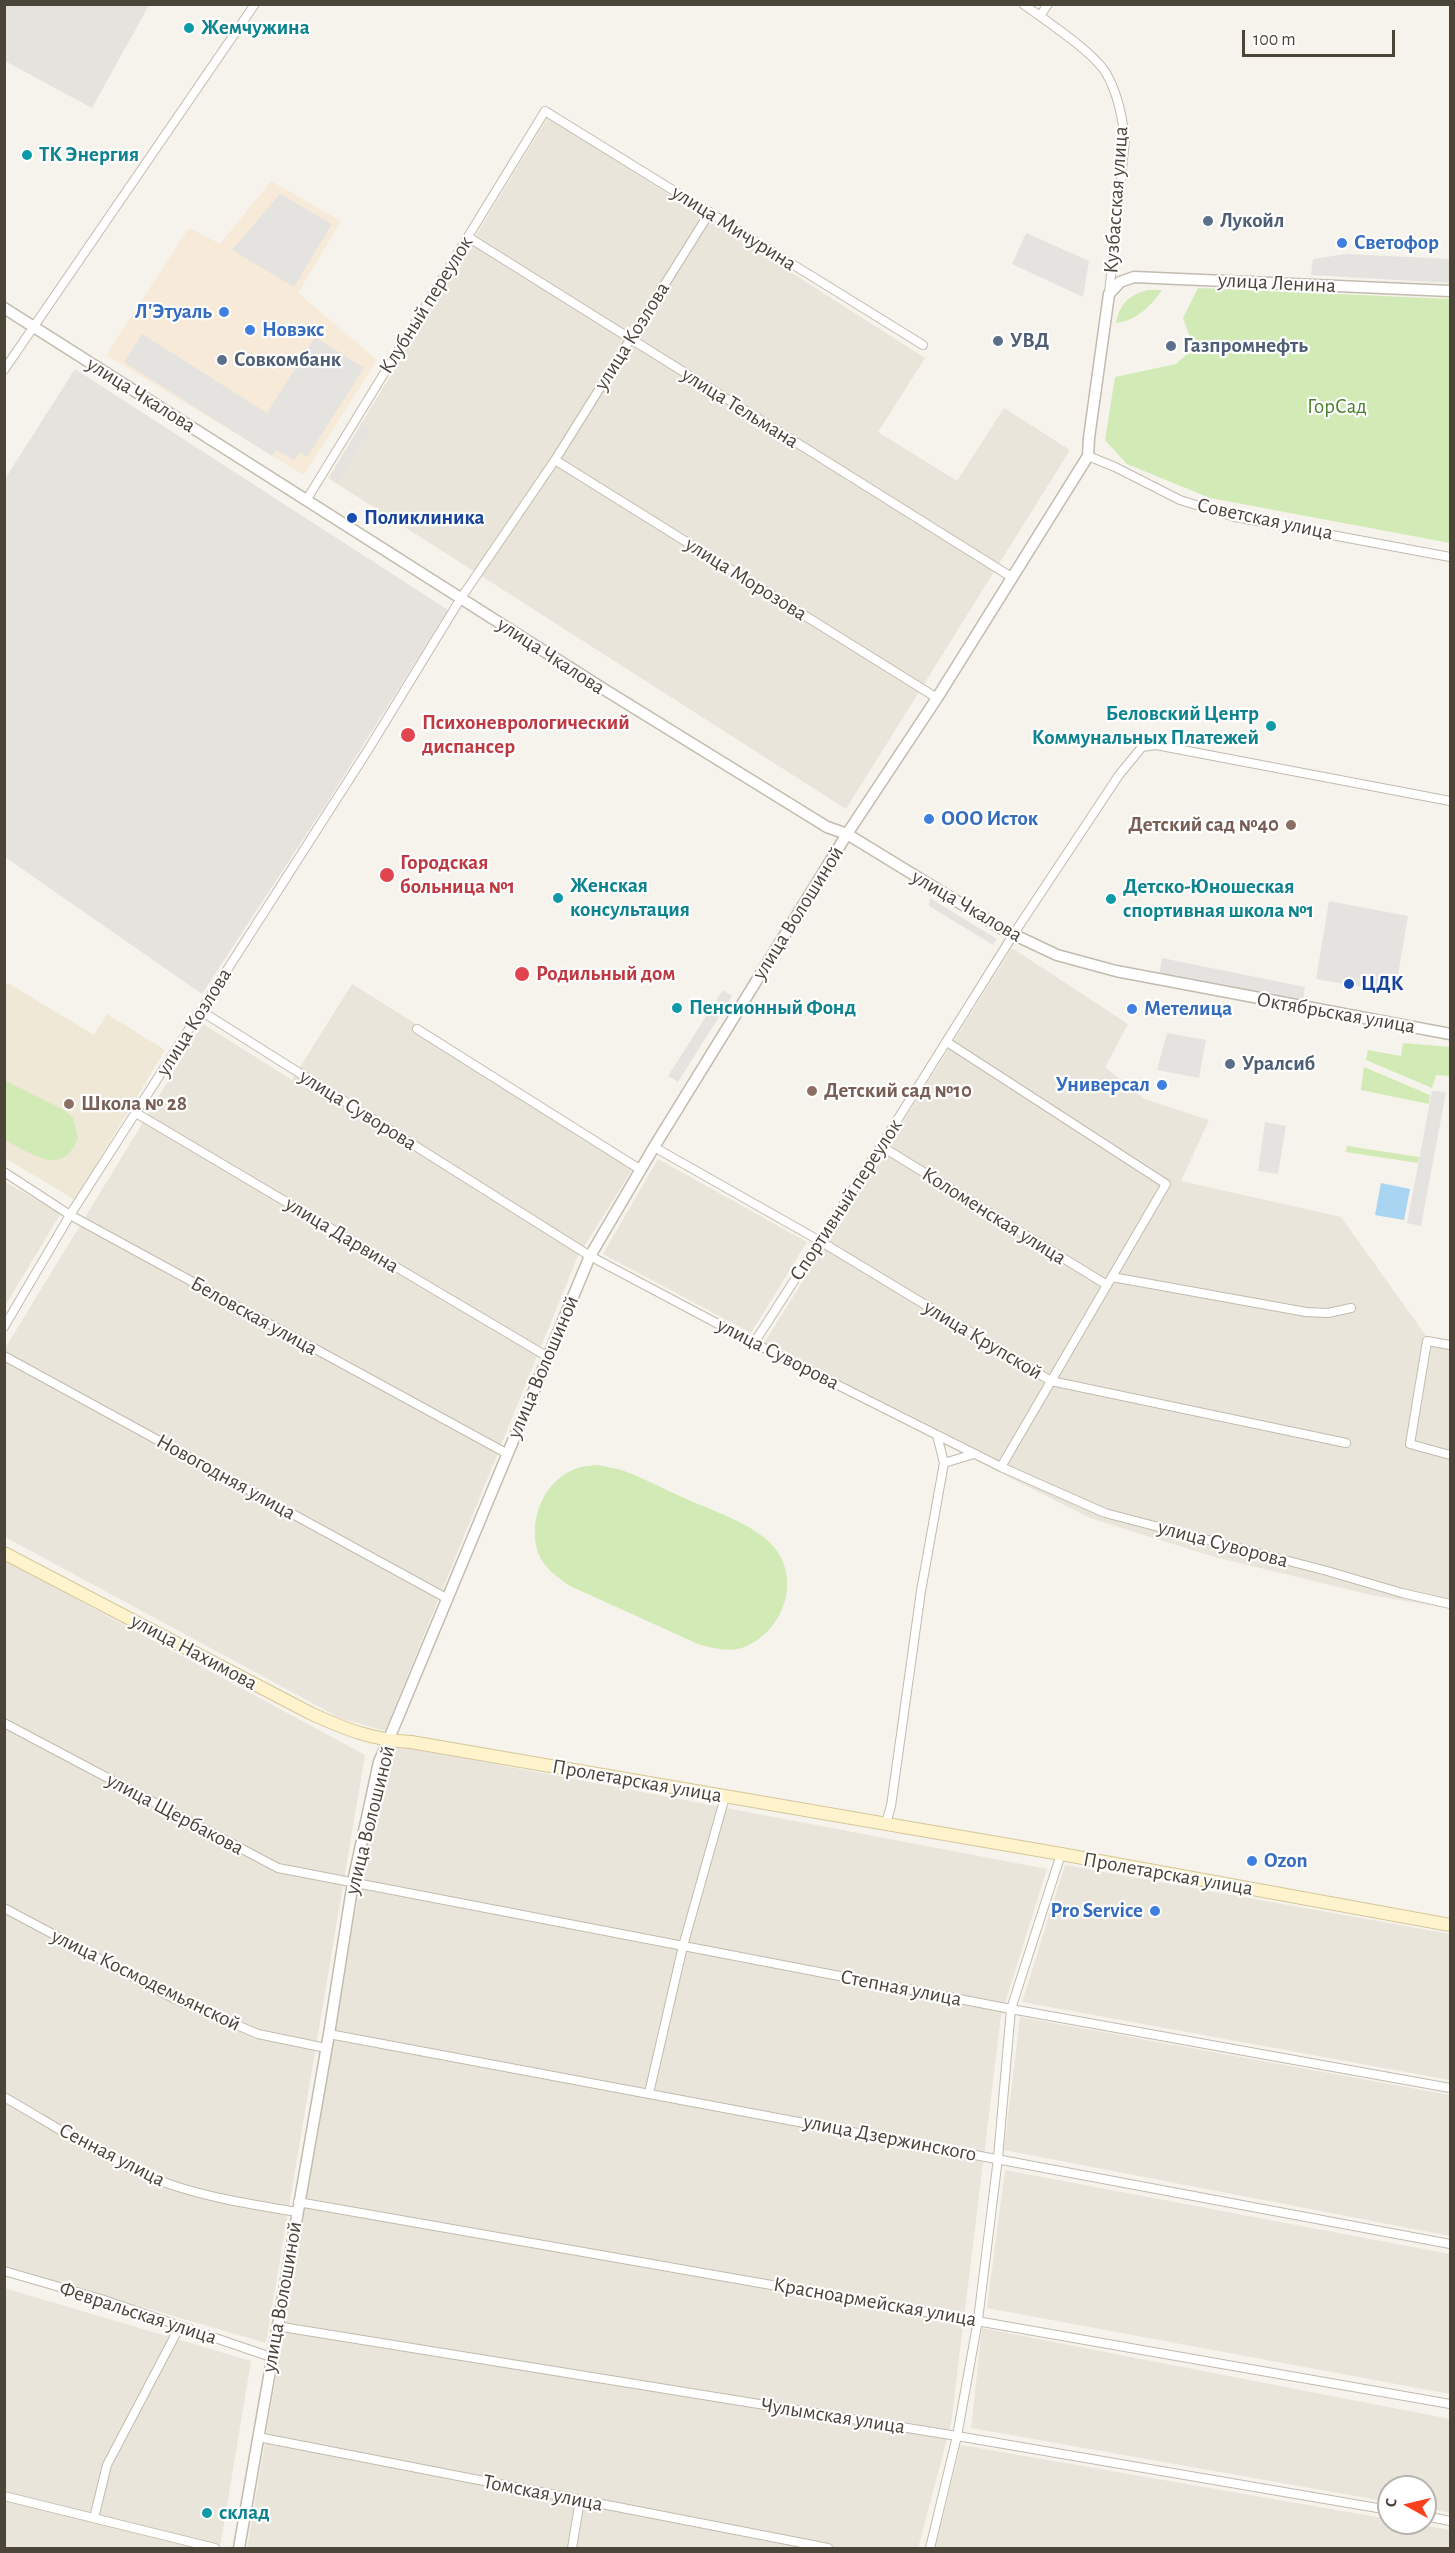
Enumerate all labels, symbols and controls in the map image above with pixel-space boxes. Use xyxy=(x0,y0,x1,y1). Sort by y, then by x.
place label: Жемчужина xyxy=(201,15,310,41)
scale bar xyxy=(1245,18,1398,56)
marker: Жемчужина xyxy=(182,21,196,35)
text: 100 m xyxy=(1253,31,1296,49)
street label: Кузбасская улица xyxy=(1098,125,1134,275)
place label: ТК Энергия xyxy=(39,142,139,168)
marker: ТК Энергия xyxy=(20,148,34,162)
street label: улица Мичурина xyxy=(667,180,801,276)
place label: Лукойл xyxy=(1220,208,1284,234)
marker: Лукойл xyxy=(1201,214,1215,228)
place label: Светофор xyxy=(1354,230,1439,256)
street label: Клубный переулок xyxy=(373,231,479,379)
marker: Светофор xyxy=(1335,236,1349,250)
street label: улица Ленина xyxy=(1217,267,1337,299)
street label: улица Козлова xyxy=(589,277,675,395)
place label: Л'Этуаль xyxy=(135,299,212,325)
marker: Л'Этуаль xyxy=(217,305,231,319)
place label: Новэкс xyxy=(262,317,325,343)
marker: Новэкс xyxy=(243,323,257,337)
place label: УВД xyxy=(1010,328,1049,354)
place label: Газпромнефть xyxy=(1183,333,1308,359)
marker: УВД xyxy=(991,334,1005,348)
marker: Газпромнефть xyxy=(1164,339,1178,353)
place label: Совкомбанк xyxy=(234,347,341,373)
street label: улица Чкалова xyxy=(82,352,200,438)
marker: Совкомбанк xyxy=(215,353,229,367)
street label: улица Тельмана xyxy=(677,362,803,454)
park label: ГорСад xyxy=(1307,394,1367,420)
street label: Советская улица xyxy=(1195,492,1335,546)
place label: Поликлиника xyxy=(364,505,485,531)
marker: Поликлиника xyxy=(345,511,359,525)
street label: улица Морозова xyxy=(680,532,812,626)
street label: улица Чкалова xyxy=(492,612,610,700)
place label: Беловский Центр Коммунальных Платежей xyxy=(1032,701,1259,751)
place label: Психоневрологический диспансер xyxy=(422,710,630,760)
marker: Беловский Центр Коммунальных Платежей xyxy=(1264,719,1278,733)
marker: Психоневрологический диспансер xyxy=(399,726,417,744)
place label: ООО Исток xyxy=(941,806,1038,832)
marker: ООО Исток xyxy=(922,812,936,826)
place label: Детский сад №40 xyxy=(1128,812,1279,838)
marker: Детский сад №40 xyxy=(1284,818,1298,832)
street label: улица Волошиной xyxy=(747,842,849,984)
place label: Городская больница №1 xyxy=(400,850,515,900)
street label: улица Чкалова xyxy=(907,864,1027,948)
marker: Городская больница №1 xyxy=(378,866,396,884)
place label: Женская консультация xyxy=(570,873,690,923)
place label: Детско-Юношеская спортивная школа №1 xyxy=(1123,874,1314,924)
marker: Женская консультация xyxy=(551,891,565,905)
marker: Детско-Юношеская спортивная школа №1 xyxy=(1104,892,1118,906)
place label: Родильный дом xyxy=(536,961,675,987)
street label: улица Козлова xyxy=(151,963,237,1081)
marker: Родильный дом xyxy=(513,965,531,983)
place label: ЦДК xyxy=(1361,971,1404,997)
marker: ЦДК xyxy=(1342,977,1356,991)
street label: Октябрьская улица xyxy=(1255,987,1417,1039)
place label: Пенсионный Фонд xyxy=(689,995,856,1021)
place label: Метелица xyxy=(1144,996,1232,1022)
marker: Пенсионный Фонд xyxy=(670,1001,684,1015)
marker: Метелица xyxy=(1125,1002,1139,1016)
place label: Уралсиб xyxy=(1242,1051,1315,1077)
marker: Уралсиб xyxy=(1223,1057,1237,1071)
street label: улица Суворова xyxy=(295,1064,421,1156)
place label: Универсал xyxy=(1056,1072,1150,1098)
place label: Детский сад №10 xyxy=(824,1078,972,1104)
marker: Универсал xyxy=(1155,1078,1169,1092)
marker: Детский сад №10 xyxy=(805,1084,819,1098)
place label: Школа № 28 xyxy=(81,1091,187,1117)
marker: Школа № 28 xyxy=(62,1097,76,1111)
street label: Спортивный переулок xyxy=(784,1114,908,1286)
street label: Коломенская улица xyxy=(917,1161,1071,1271)
street label: улица Дарвина xyxy=(280,1191,404,1279)
street label: Беловская улица xyxy=(186,1271,322,1361)
street label: улица Волошиной xyxy=(502,1292,584,1442)
street label: улица Крупской xyxy=(919,1295,1047,1385)
street label: улица Суворова xyxy=(713,1312,843,1396)
street label: Новогодняя улица xyxy=(152,1428,300,1526)
street label: улица Суворова xyxy=(1155,1515,1291,1573)
street label: улица Нахимова xyxy=(126,1608,262,1696)
street label: улица Волошиной xyxy=(339,1743,401,1897)
street label: Пролетарская улица xyxy=(550,1754,724,1808)
street label: улица Щербакова xyxy=(102,1767,248,1861)
street label: Пролетарская улица xyxy=(1081,1847,1255,1901)
place label: Ozon xyxy=(1264,1848,1308,1874)
marker: Ozon xyxy=(1245,1854,1259,1868)
place label: Pro Service xyxy=(1050,1898,1143,1924)
marker: Pro Service xyxy=(1148,1904,1162,1918)
street label: улица Космодемьянской xyxy=(47,1923,245,2037)
street label: Степная улица xyxy=(838,1964,964,2012)
street label: улица Дзержинского xyxy=(801,2109,979,2167)
street label: Сенная улица xyxy=(55,2117,169,2193)
street label: улица Волошиной xyxy=(256,2220,308,2374)
street label: Красноармейская улица xyxy=(772,2272,978,2332)
street label: Февральская улица xyxy=(56,2276,220,2350)
street label: Чулымская улица xyxy=(759,2392,907,2440)
street label: Томская улица xyxy=(481,2469,605,2517)
north arrow xyxy=(1377,2475,1437,2535)
text: С xyxy=(1383,2497,1400,2508)
place label: склад xyxy=(219,2500,270,2526)
marker: склад xyxy=(200,2506,214,2520)

